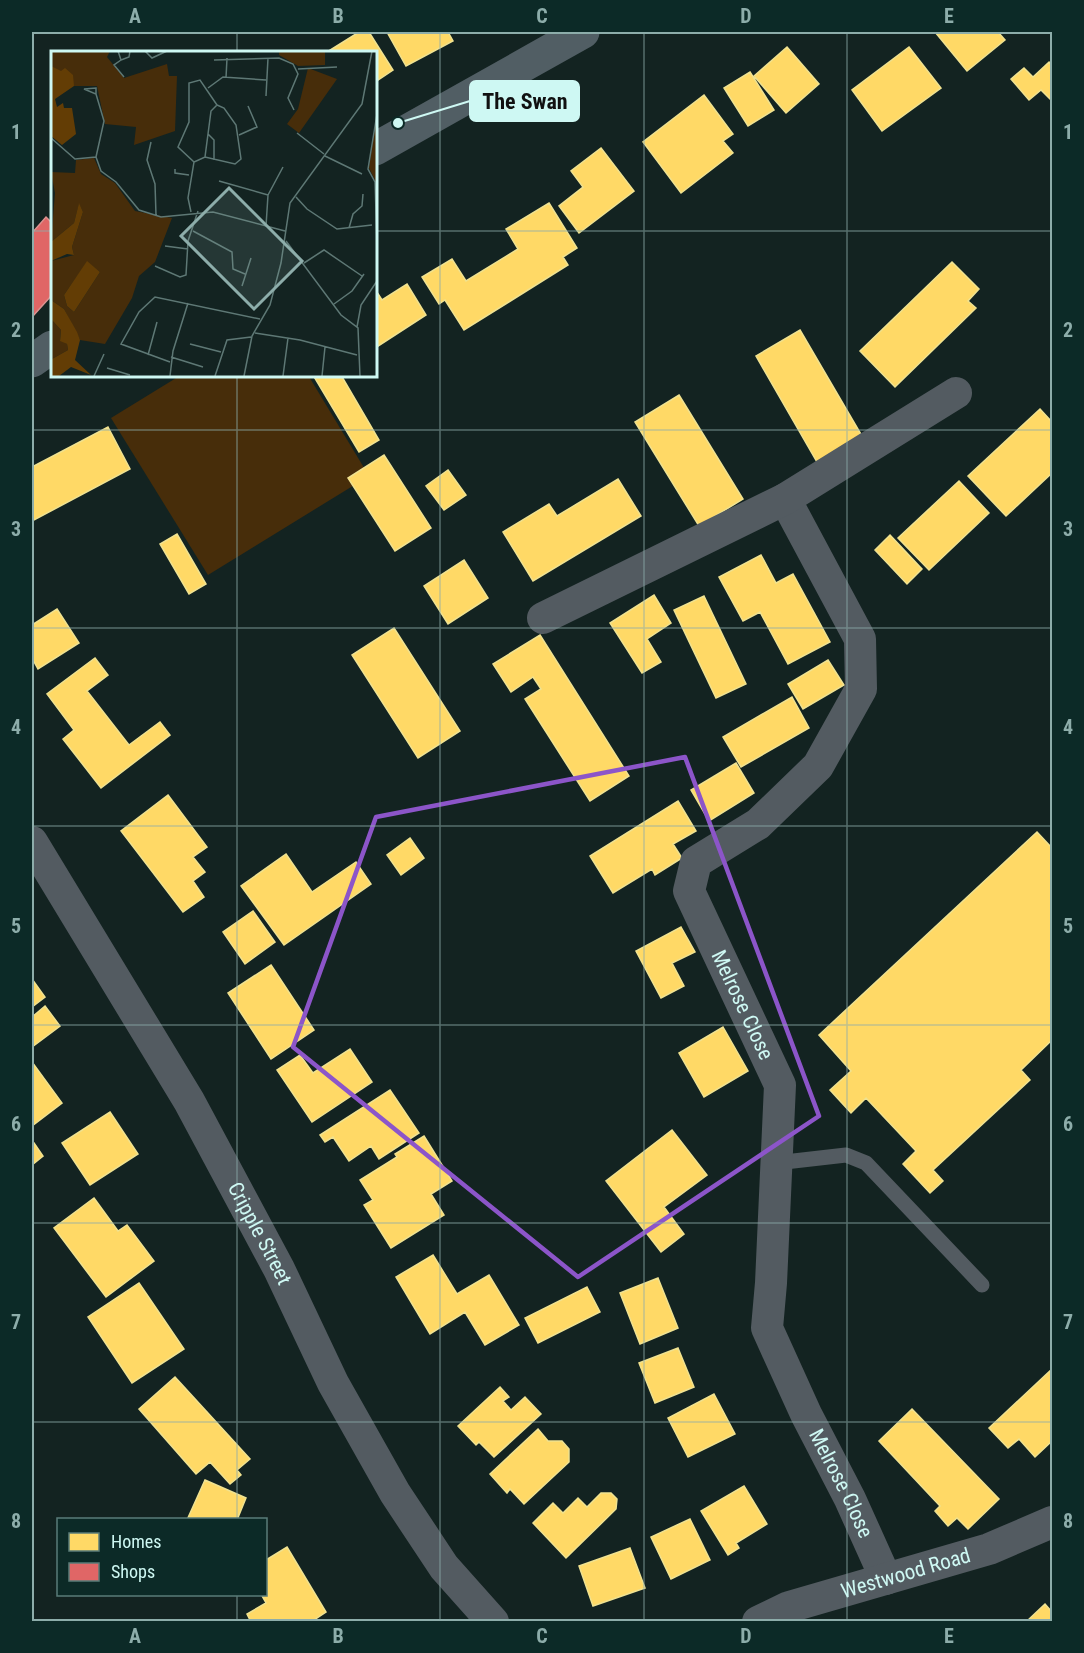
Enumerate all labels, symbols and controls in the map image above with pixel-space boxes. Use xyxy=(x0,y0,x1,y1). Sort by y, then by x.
text: A xyxy=(129,4,141,28)
text: B xyxy=(332,4,344,28)
text: C xyxy=(536,4,548,28)
text: D xyxy=(740,4,752,28)
text: E xyxy=(944,4,954,28)
inset map xyxy=(51,51,376,376)
callout: The Swan xyxy=(470,81,579,121)
text: The Swan xyxy=(482,89,568,114)
text: 1 xyxy=(11,120,21,144)
text: 1 xyxy=(1063,120,1073,144)
text: 2 xyxy=(11,318,21,342)
text: 2 xyxy=(1063,318,1073,342)
text: 3 xyxy=(11,517,21,541)
text: 3 xyxy=(1063,517,1073,541)
text: 4 xyxy=(11,715,21,739)
text: 4 xyxy=(1063,715,1073,739)
text: 5 xyxy=(11,914,21,938)
text: 5 xyxy=(1063,914,1073,938)
street label: Melrose Close xyxy=(707,946,779,1064)
text: 6 xyxy=(11,1112,21,1136)
text: 6 xyxy=(1063,1112,1073,1136)
street label: Cripple Street xyxy=(223,1178,297,1288)
text: 7 xyxy=(11,1310,21,1334)
text: 7 xyxy=(1063,1310,1073,1334)
street label: Melrose Close xyxy=(804,1425,878,1542)
text: 8 xyxy=(11,1509,21,1533)
text: 8 xyxy=(1063,1509,1073,1533)
legend xyxy=(57,1518,267,1596)
text: Homes xyxy=(111,1531,161,1552)
street label: Westwood Road xyxy=(838,1543,973,1603)
text: Shops xyxy=(111,1561,155,1582)
text: A xyxy=(129,1624,141,1648)
text: B xyxy=(332,1624,344,1648)
text: C xyxy=(536,1624,548,1648)
text: D xyxy=(740,1624,752,1648)
text: E xyxy=(944,1624,954,1648)

